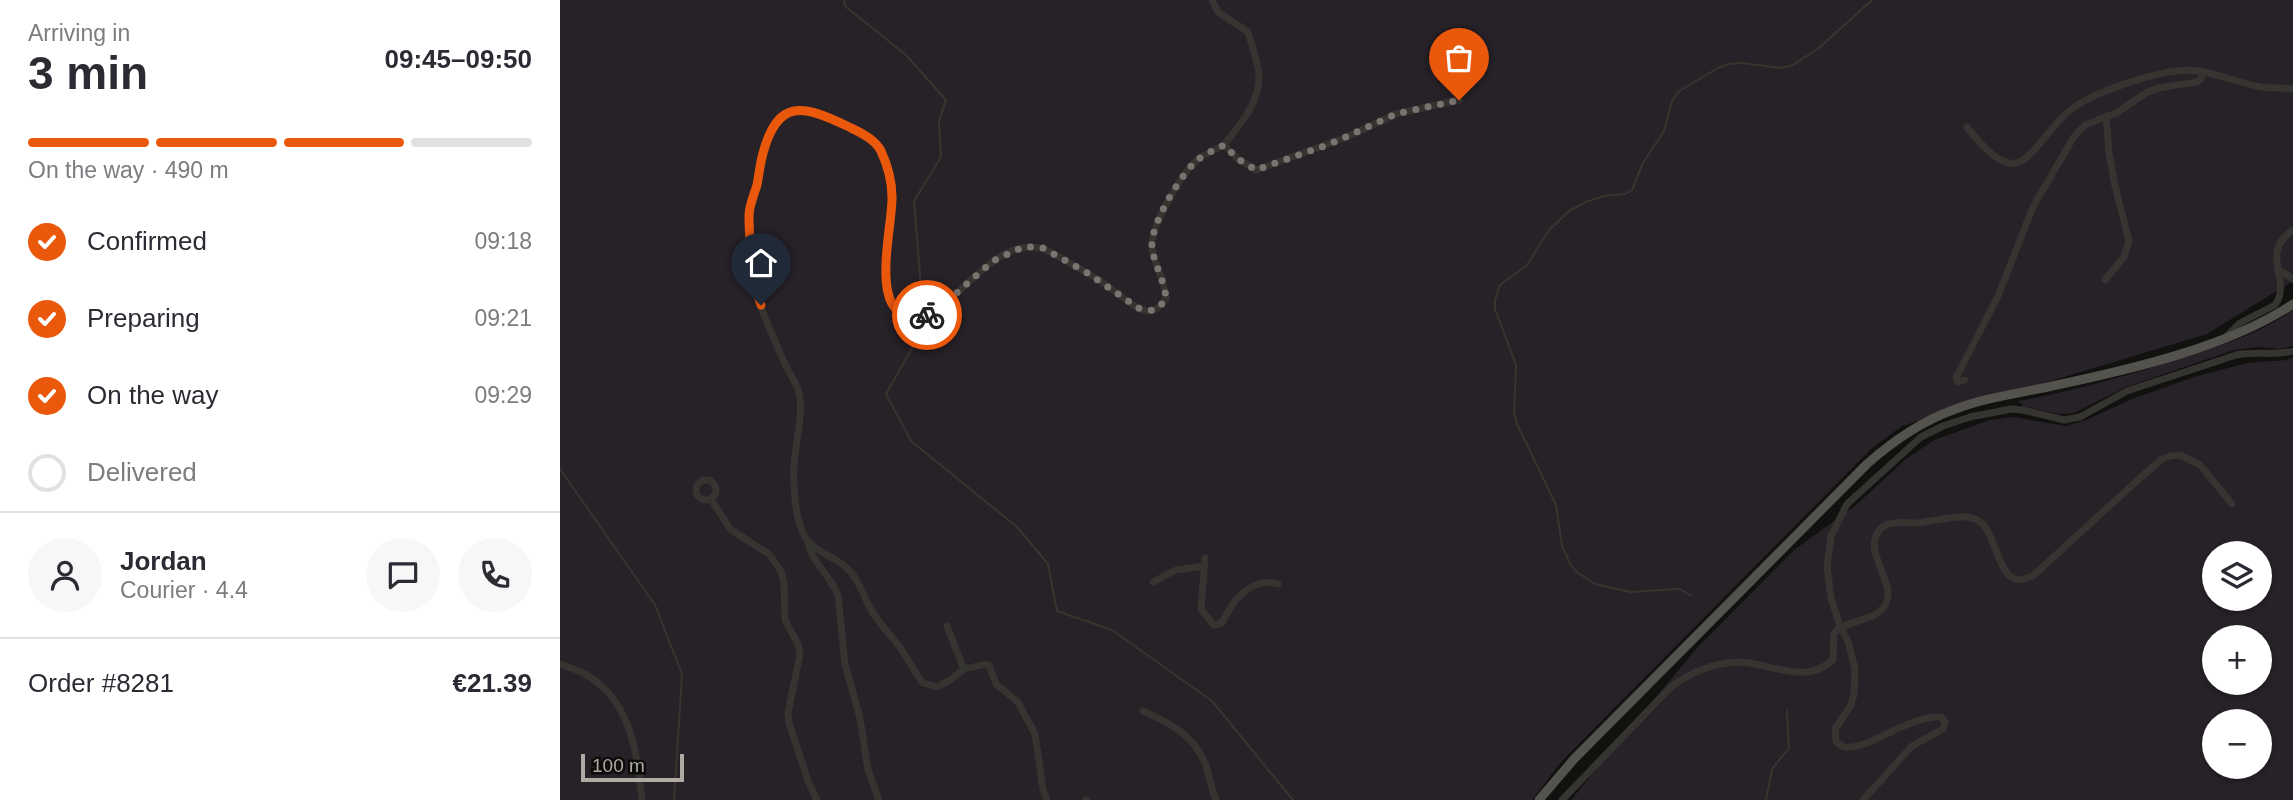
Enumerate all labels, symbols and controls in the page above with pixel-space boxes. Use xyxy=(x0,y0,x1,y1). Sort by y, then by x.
text: Arriving in xyxy=(28,20,130,46)
pin xyxy=(1429,28,1489,100)
icon: bag xyxy=(1440,39,1478,77)
text: 09:45–09:50 xyxy=(385,44,532,74)
text: 3 min xyxy=(28,47,148,99)
text: On the way · 490 m xyxy=(28,157,229,183)
icon: check xyxy=(28,223,66,261)
text: Confirmed xyxy=(87,226,207,256)
text: 09:18 xyxy=(474,228,532,254)
pin xyxy=(731,233,791,305)
icon: home xyxy=(742,244,780,282)
courier xyxy=(892,280,962,350)
icon: bike xyxy=(908,296,946,334)
icon: check xyxy=(28,300,66,338)
text: Preparing xyxy=(87,303,200,333)
text: 09:21 xyxy=(474,305,532,331)
icon: check xyxy=(28,377,66,415)
text: On the way xyxy=(87,380,219,410)
text: 09:29 xyxy=(474,382,532,408)
text: Delivered xyxy=(87,457,197,487)
button: person xyxy=(28,538,102,612)
button: chat xyxy=(366,538,440,612)
button: phone xyxy=(458,538,532,612)
map controls xyxy=(2202,541,2272,779)
button: layers xyxy=(2202,541,2272,611)
text: Jordan xyxy=(120,546,207,576)
text: Courier · 4.4 xyxy=(120,577,248,603)
button: + xyxy=(2202,625,2272,695)
text: Order #8281 xyxy=(28,668,174,698)
text: €21.39 xyxy=(452,668,532,698)
button: − xyxy=(2202,709,2272,779)
scale bar xyxy=(581,751,684,783)
text: 100 m xyxy=(592,755,645,776)

